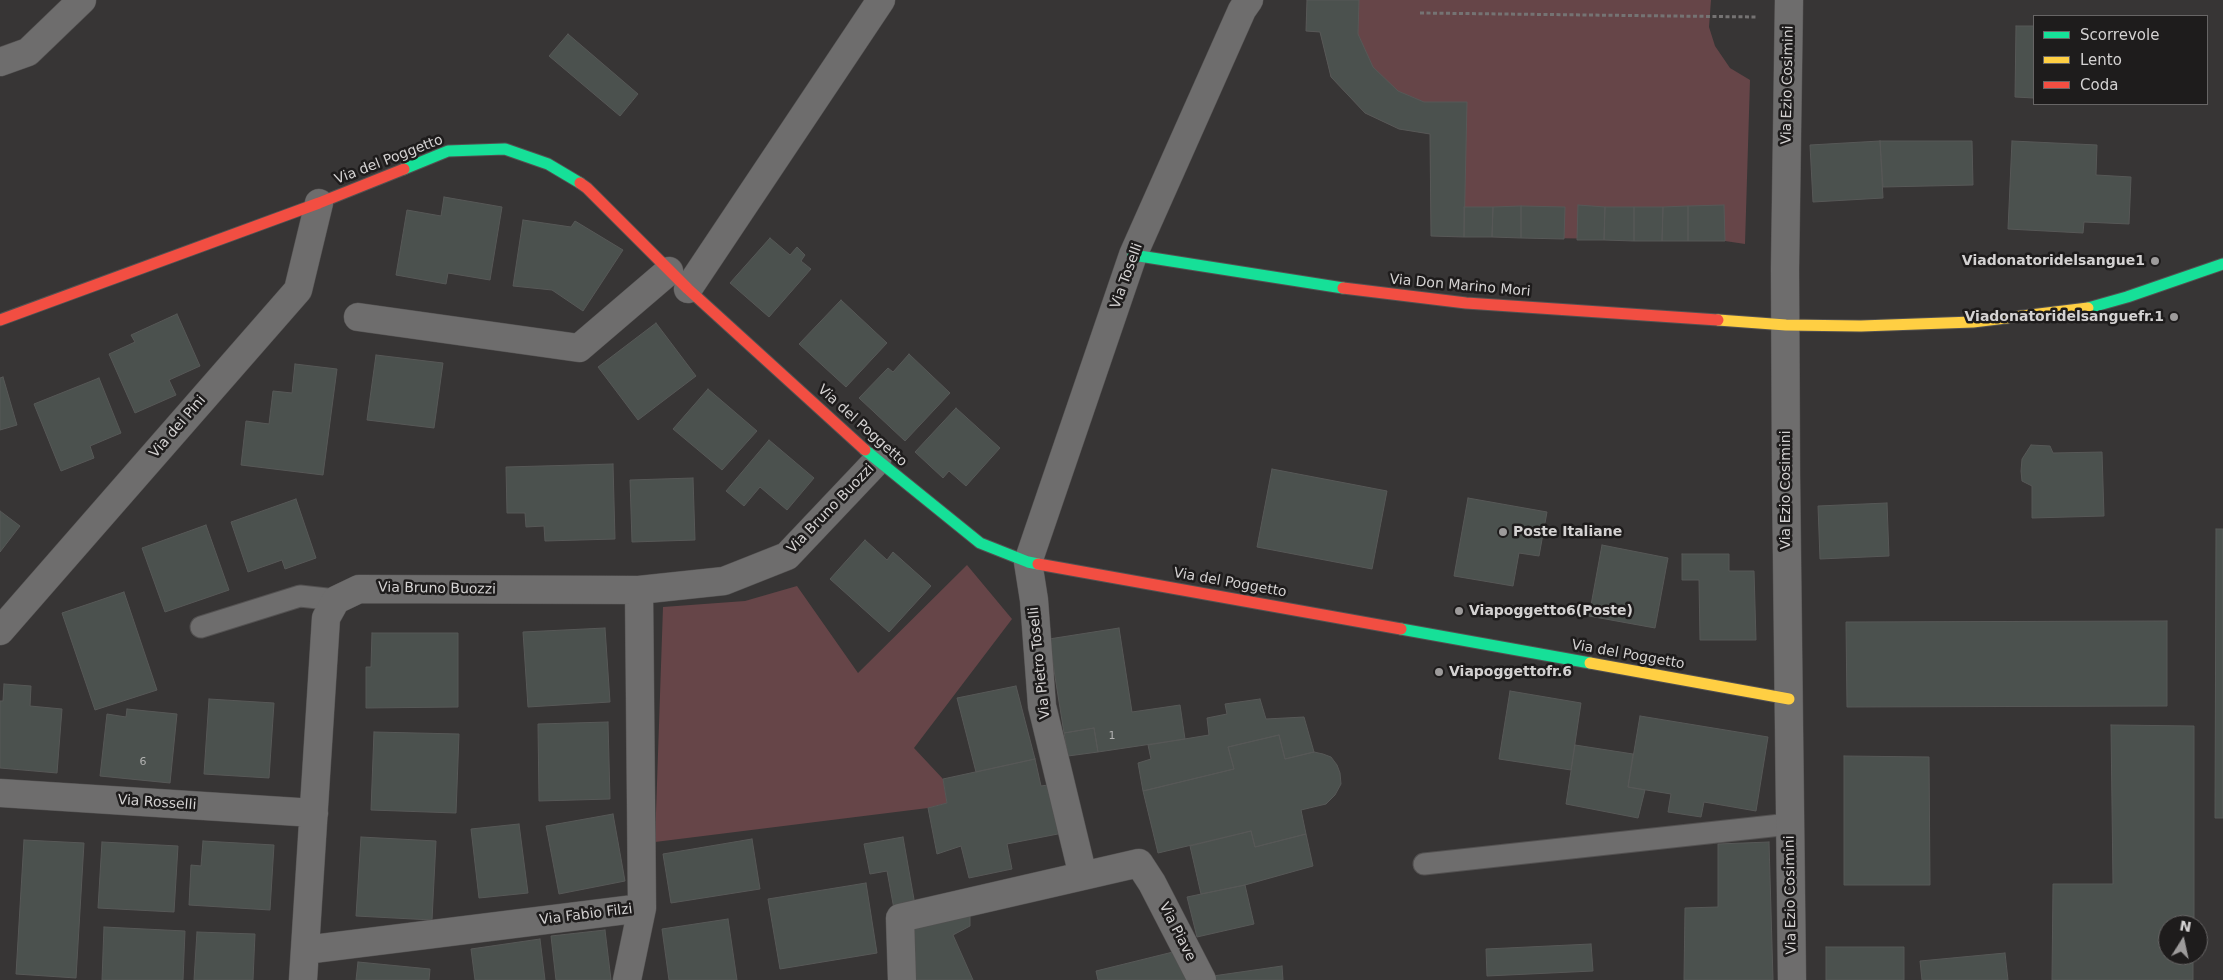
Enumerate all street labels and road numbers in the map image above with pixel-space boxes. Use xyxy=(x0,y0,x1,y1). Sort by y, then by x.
street label: Via Ezio Cosimini xyxy=(1779,25,1797,145)
street label: Via del Poggetto xyxy=(333,132,445,188)
street label: Via Toselli xyxy=(1107,241,1147,311)
street label: Via Don Marino Mori xyxy=(1389,271,1531,301)
street label: Via del Poggetto xyxy=(814,381,910,471)
street label: Via dei Pini xyxy=(146,393,210,461)
street label: Via Ezio Cosimini xyxy=(1778,430,1794,550)
street label: Via Bruno Buozzi xyxy=(784,461,878,557)
street label: Via del Poggetto xyxy=(1172,565,1288,601)
street label: Via Bruno Buozzi xyxy=(378,580,496,598)
street label: Via Pietro Toselli xyxy=(1026,606,1054,720)
street label: Via del Poggetto xyxy=(1570,637,1686,673)
street label: Via Rosselli xyxy=(117,792,197,814)
street label: Via Ezio Cosimini xyxy=(1782,835,1800,955)
street label: Via Piave xyxy=(1155,900,1199,964)
street label: Via Fabio Filzi xyxy=(539,901,633,929)

